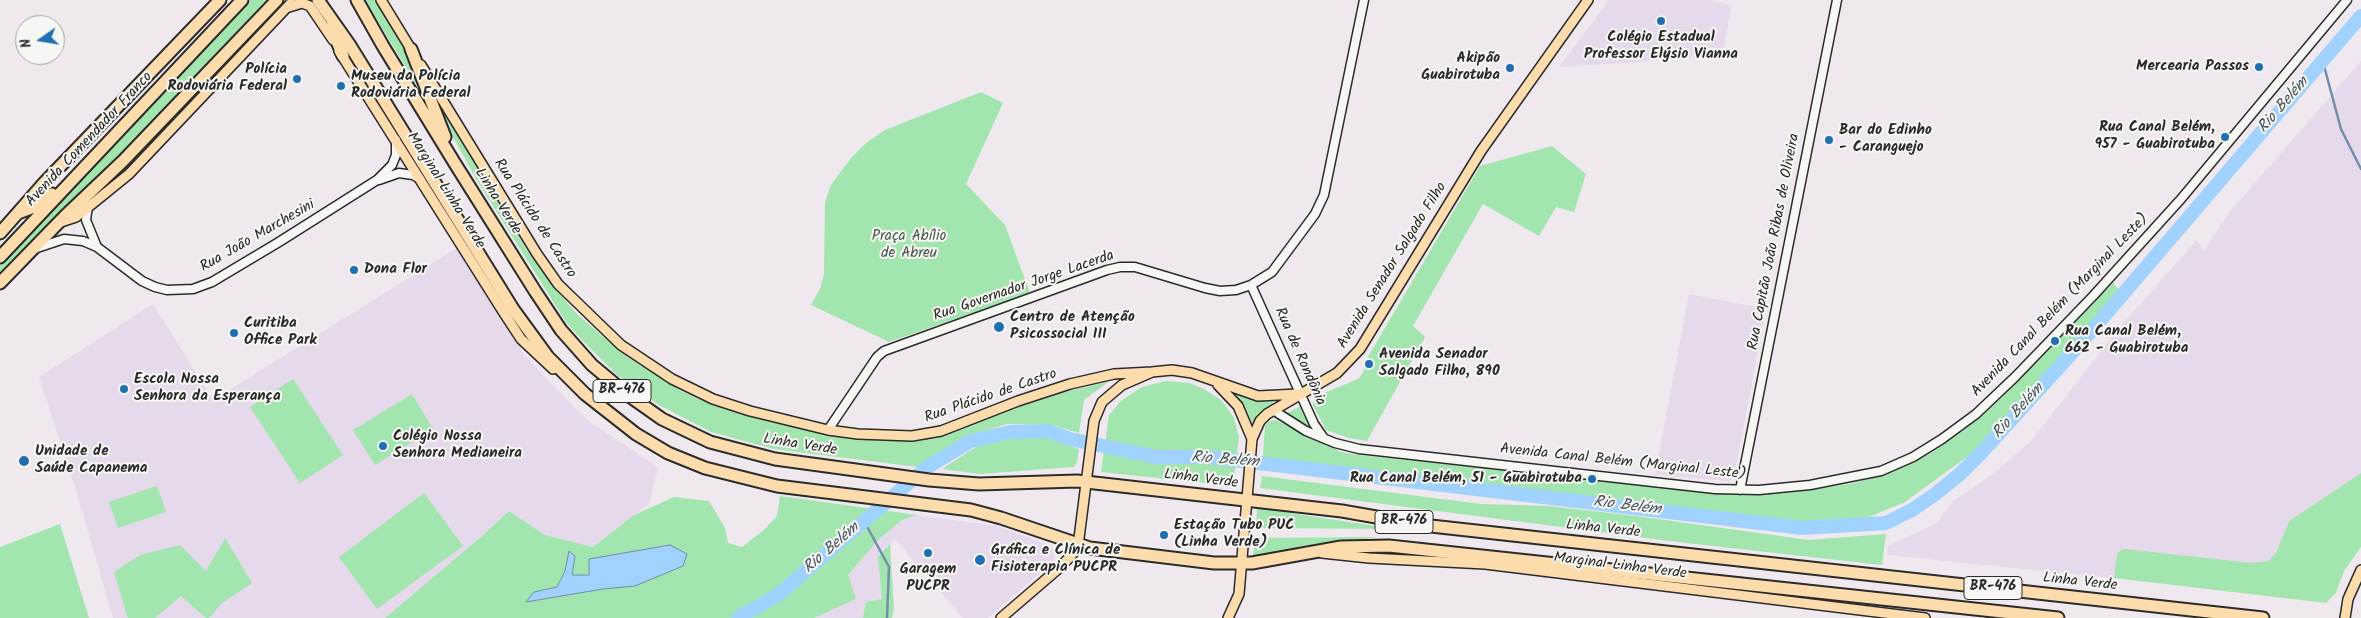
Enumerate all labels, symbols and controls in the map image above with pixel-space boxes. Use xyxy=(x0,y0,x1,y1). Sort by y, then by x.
north arrow xyxy=(15,15,65,65)
marker: Colégio Estadual Professor Elýsio Vianna xyxy=(1655,15,1667,27)
place label: Colégio Estadual Professor Elýsio Vianna xyxy=(1584,29,1738,64)
text: N xyxy=(15,36,38,50)
place label: Akipão Guabirotuba xyxy=(1421,50,1500,85)
place label: Mercearia Passos xyxy=(2136,58,2249,76)
place label: Polícia Rodoviária Federal xyxy=(168,61,287,96)
marker: Mercearia Passos xyxy=(2253,61,2265,73)
marker: Akipão Guabirotuba xyxy=(1504,62,1516,74)
place label: Museu da Polícia Rodoviária Federal xyxy=(351,68,470,103)
street label: Avenida Comendador Franco xyxy=(23,69,157,211)
marker: Polícia Rodoviária Federal xyxy=(291,73,303,85)
water label: Rio Belém xyxy=(2254,74,2314,138)
marker: Museu da Polícia Rodoviária Federal xyxy=(335,80,347,92)
place label: Rua Canal Belém, 957 - Guabirotuba xyxy=(2094,119,2215,154)
place label: Bar do Edinho - Caranguejo xyxy=(1839,122,1932,157)
street label: Marginal Linha Verde xyxy=(402,129,488,253)
marker: Rua Canal Belém, 957 - Guabirotuba xyxy=(2219,131,2231,143)
street label: Rua Capitão João Ribas de Oliveira xyxy=(1745,132,1805,352)
marker: Bar do Edinho - Caranguejo xyxy=(1823,134,1835,146)
street label: Rua Plácido de Castro xyxy=(489,156,579,282)
street label: Linha Verde xyxy=(470,166,524,238)
street label: Avenida Senador Salgado Filho xyxy=(1334,180,1452,352)
street label: Rua João Marchesini xyxy=(197,197,319,277)
street label: Avenida Canal Belém (Marginal Leste) xyxy=(1969,211,2153,401)
park label: Praça Abílio de Abreu xyxy=(872,228,946,263)
street label: Rua Governador Jorge Lacerda xyxy=(931,248,1117,326)
place label: Dona Flor xyxy=(364,261,427,279)
marker: Dona Flor xyxy=(348,264,360,276)
street label: Rua de Rondônia xyxy=(1269,305,1329,409)
place label: Centro de Atenção Psicossocial III xyxy=(1010,309,1135,344)
place label: Curitiba Office Park xyxy=(244,315,317,350)
marker: Centro de Atenção Psicossocial III xyxy=(992,320,1006,334)
place label: Rua Canal Belém, 662 - Guabirotuba xyxy=(2065,323,2188,358)
marker: Curitiba Office Park xyxy=(228,327,240,339)
marker: Rua Canal Belém, 662 - Guabirotuba xyxy=(2049,335,2061,347)
place label: Avenida Senador Salgado Filho, 890 xyxy=(1379,346,1500,381)
marker: Avenida Senador Salgado Filho, 890 xyxy=(1363,358,1375,370)
street label: Rua Plácido de Castro xyxy=(923,366,1059,428)
place label: Escola Nossa Senhora da Esperança xyxy=(134,371,281,406)
road number: BR-476 xyxy=(593,380,651,402)
water label: Rio Belém xyxy=(1989,380,2049,444)
marker: Escola Nossa Senhora da Esperança xyxy=(118,383,130,395)
place label: Colégio Nossa Senhora Medianeira xyxy=(393,428,522,463)
street label: Linha Verde xyxy=(762,431,838,461)
marker: Colégio Nossa Senhora Medianeira xyxy=(377,440,389,452)
street label: Avenida Canal Belém (Marginal Leste) xyxy=(1499,441,1747,485)
place label: Unidade de Saúde Capanema xyxy=(35,443,147,478)
water label: Rio Belém xyxy=(1190,449,1260,473)
marker: Unidade de Saúde Capanema xyxy=(17,454,31,468)
street label: Linha Verde xyxy=(1163,467,1239,493)
place label: Rua Canal Belém, 51 - Guabirotuba xyxy=(1350,470,1582,488)
marker: Rua Canal Belém, 51 - Guabirotuba xyxy=(1586,473,1598,485)
water label: Rio Belém xyxy=(1592,493,1662,521)
road number: BR-476 xyxy=(1375,511,1433,534)
place label: Estação Tubo PUC (Linha Verde) xyxy=(1174,517,1294,552)
street label: Linha Verde xyxy=(1565,517,1641,543)
water label: Rio Belém xyxy=(800,519,864,579)
marker: Estação Tubo PUC (Linha Verde) xyxy=(1158,529,1170,541)
place label: Gráfica e Clínica de Fisioterapia PUCPR xyxy=(991,542,1120,577)
marker: Garagem PUCPR xyxy=(922,547,934,559)
street label: Marginal Linha Verde xyxy=(1552,550,1688,584)
marker: Gráfica e Clínica de Fisioterapia PUCPR xyxy=(973,553,987,567)
place label: Garagem PUCPR xyxy=(900,561,956,596)
street label: Linha Verde xyxy=(2042,570,2118,596)
road number: BR-476 xyxy=(1964,576,2022,600)

